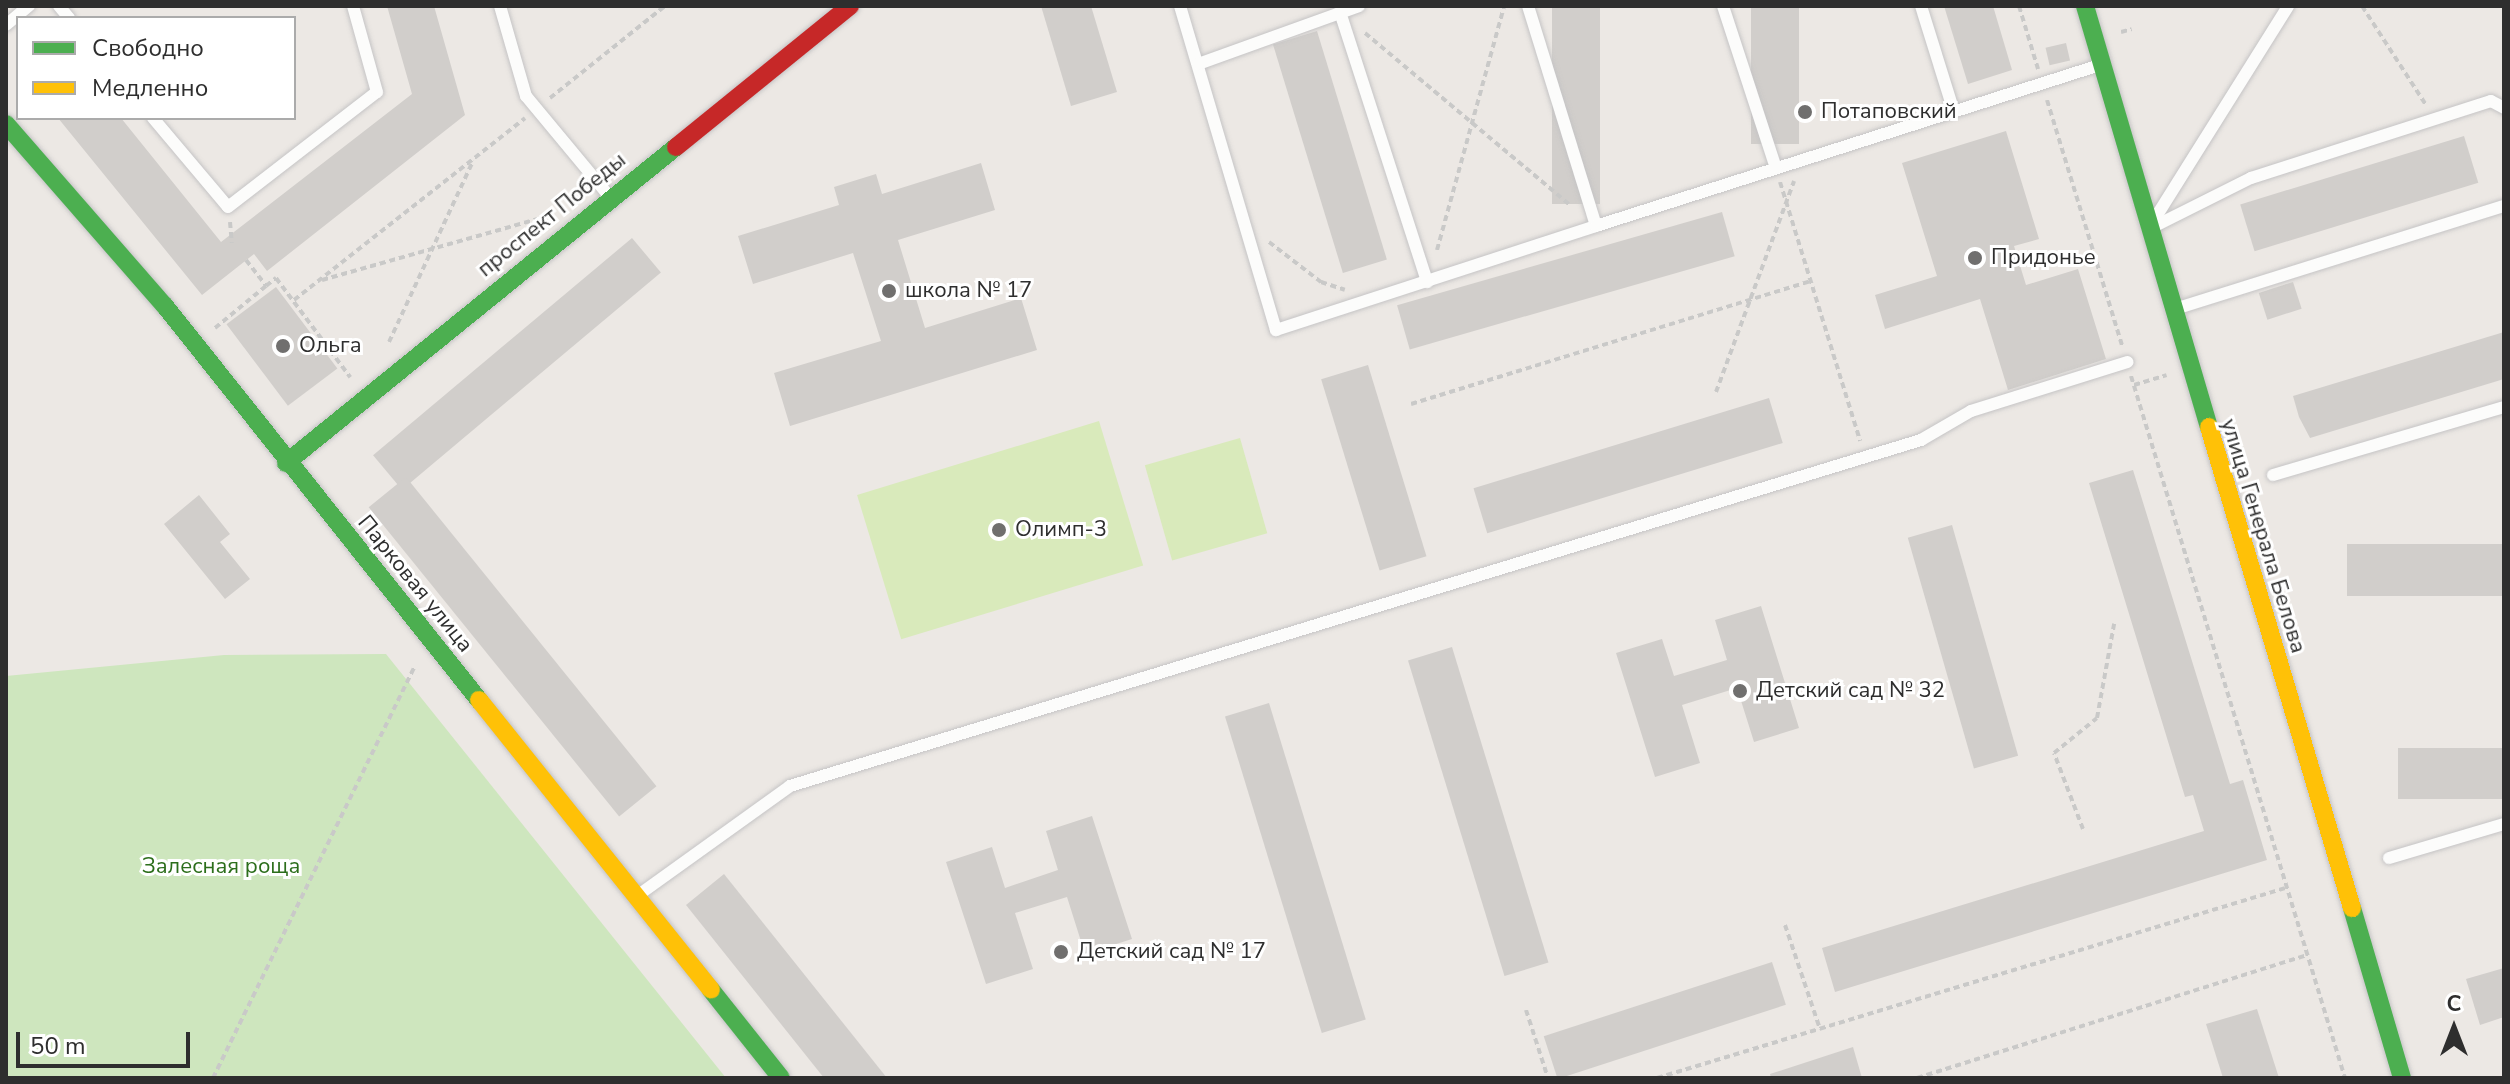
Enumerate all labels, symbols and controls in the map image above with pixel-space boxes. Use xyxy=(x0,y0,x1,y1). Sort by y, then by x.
legend xyxy=(16,16,296,120)
text: Свободно xyxy=(92,32,204,64)
text: Медленно xyxy=(92,72,208,104)
place label: Потаповский xyxy=(1821,99,1957,125)
marker: Потаповский xyxy=(1796,103,1814,121)
street label: проспект Победы xyxy=(473,147,631,283)
place label: Придонье xyxy=(1991,245,2096,271)
marker: Придонье xyxy=(1966,249,1984,267)
place label: школа № 17 xyxy=(905,278,1032,304)
marker: школа № 17 xyxy=(880,282,898,300)
place label: Ольга xyxy=(299,333,362,359)
marker: Ольга xyxy=(274,337,292,355)
street label: улица Генерала Белова xyxy=(2215,416,2311,656)
street label: Парковая улица xyxy=(352,510,478,658)
place label: Олимп-3 xyxy=(1015,517,1107,543)
marker: Олимп-3 xyxy=(990,521,1008,539)
place label: Детский сад № 32 xyxy=(1756,678,1945,704)
marker: Детский сад № 32 xyxy=(1731,682,1749,700)
park label: Залесная роща xyxy=(142,854,300,880)
place label: Детский сад № 17 xyxy=(1077,939,1266,965)
marker: Детский сад № 17 xyxy=(1052,943,1070,961)
north arrow xyxy=(2414,988,2494,1068)
text: С xyxy=(2447,989,2461,1019)
scale bar xyxy=(20,1016,194,1066)
text: 50 m xyxy=(30,1030,86,1062)

